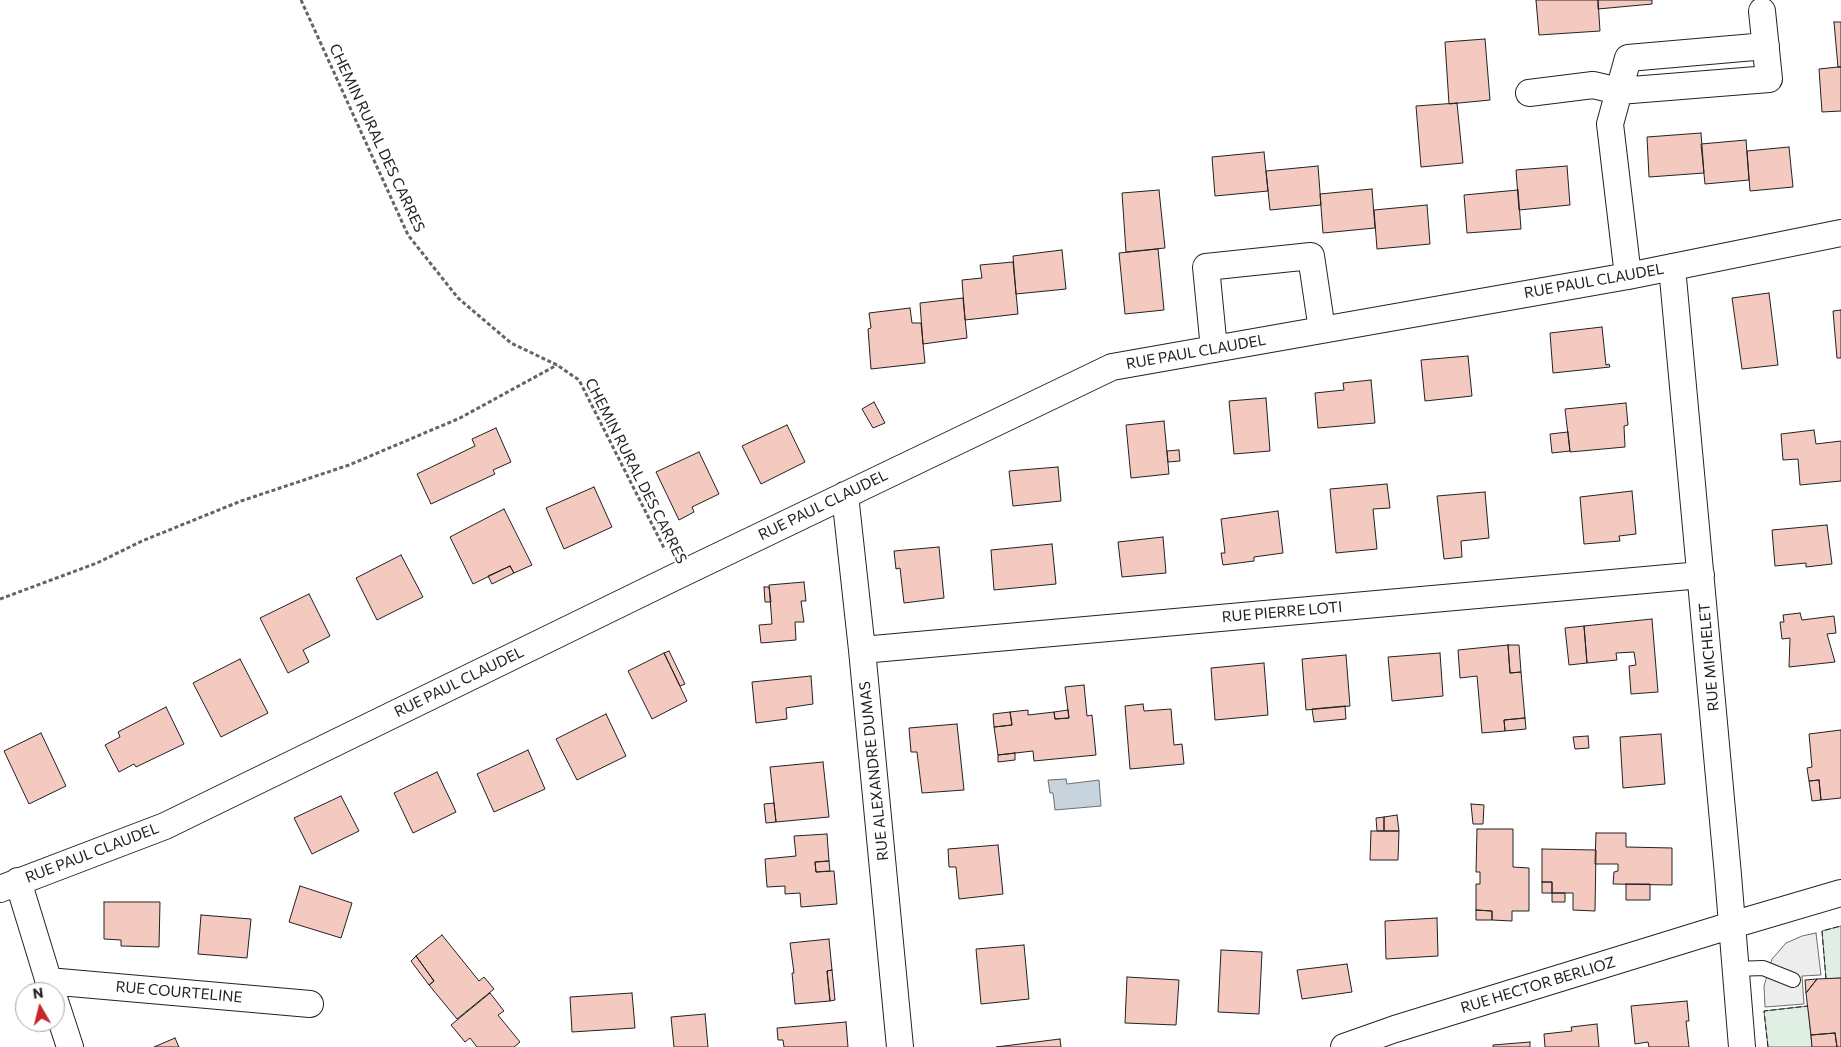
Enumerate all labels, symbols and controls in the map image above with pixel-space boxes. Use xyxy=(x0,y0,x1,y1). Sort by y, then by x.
street label: CHEMIN RURAL DES CARRES xyxy=(325,41,429,235)
street label: RUE PAUL CLAUDEL xyxy=(1523,260,1665,302)
street label: RUE PAUL CLAUDEL xyxy=(1125,331,1267,373)
street label: CHEMIN RURAL DES CARRES xyxy=(581,375,691,567)
street label: RUE PAUL CLAUDEL xyxy=(755,466,891,544)
street label: RUE PIERRE LOTI xyxy=(1221,598,1343,626)
street label: RUE MICHELET xyxy=(1695,602,1723,712)
street label: RUE PAUL CLAUDEL xyxy=(391,643,527,721)
street label: RUE ALEXANDRE DUMAS xyxy=(856,680,892,862)
street label: RUE PAUL CLAUDEL xyxy=(23,819,161,887)
street label: RUE HECTOR BERLIOZ xyxy=(1459,953,1617,1017)
street label: RUE COURTELINE xyxy=(115,977,243,1007)
north arrow xyxy=(15,982,65,1032)
text: N xyxy=(32,983,44,1002)

